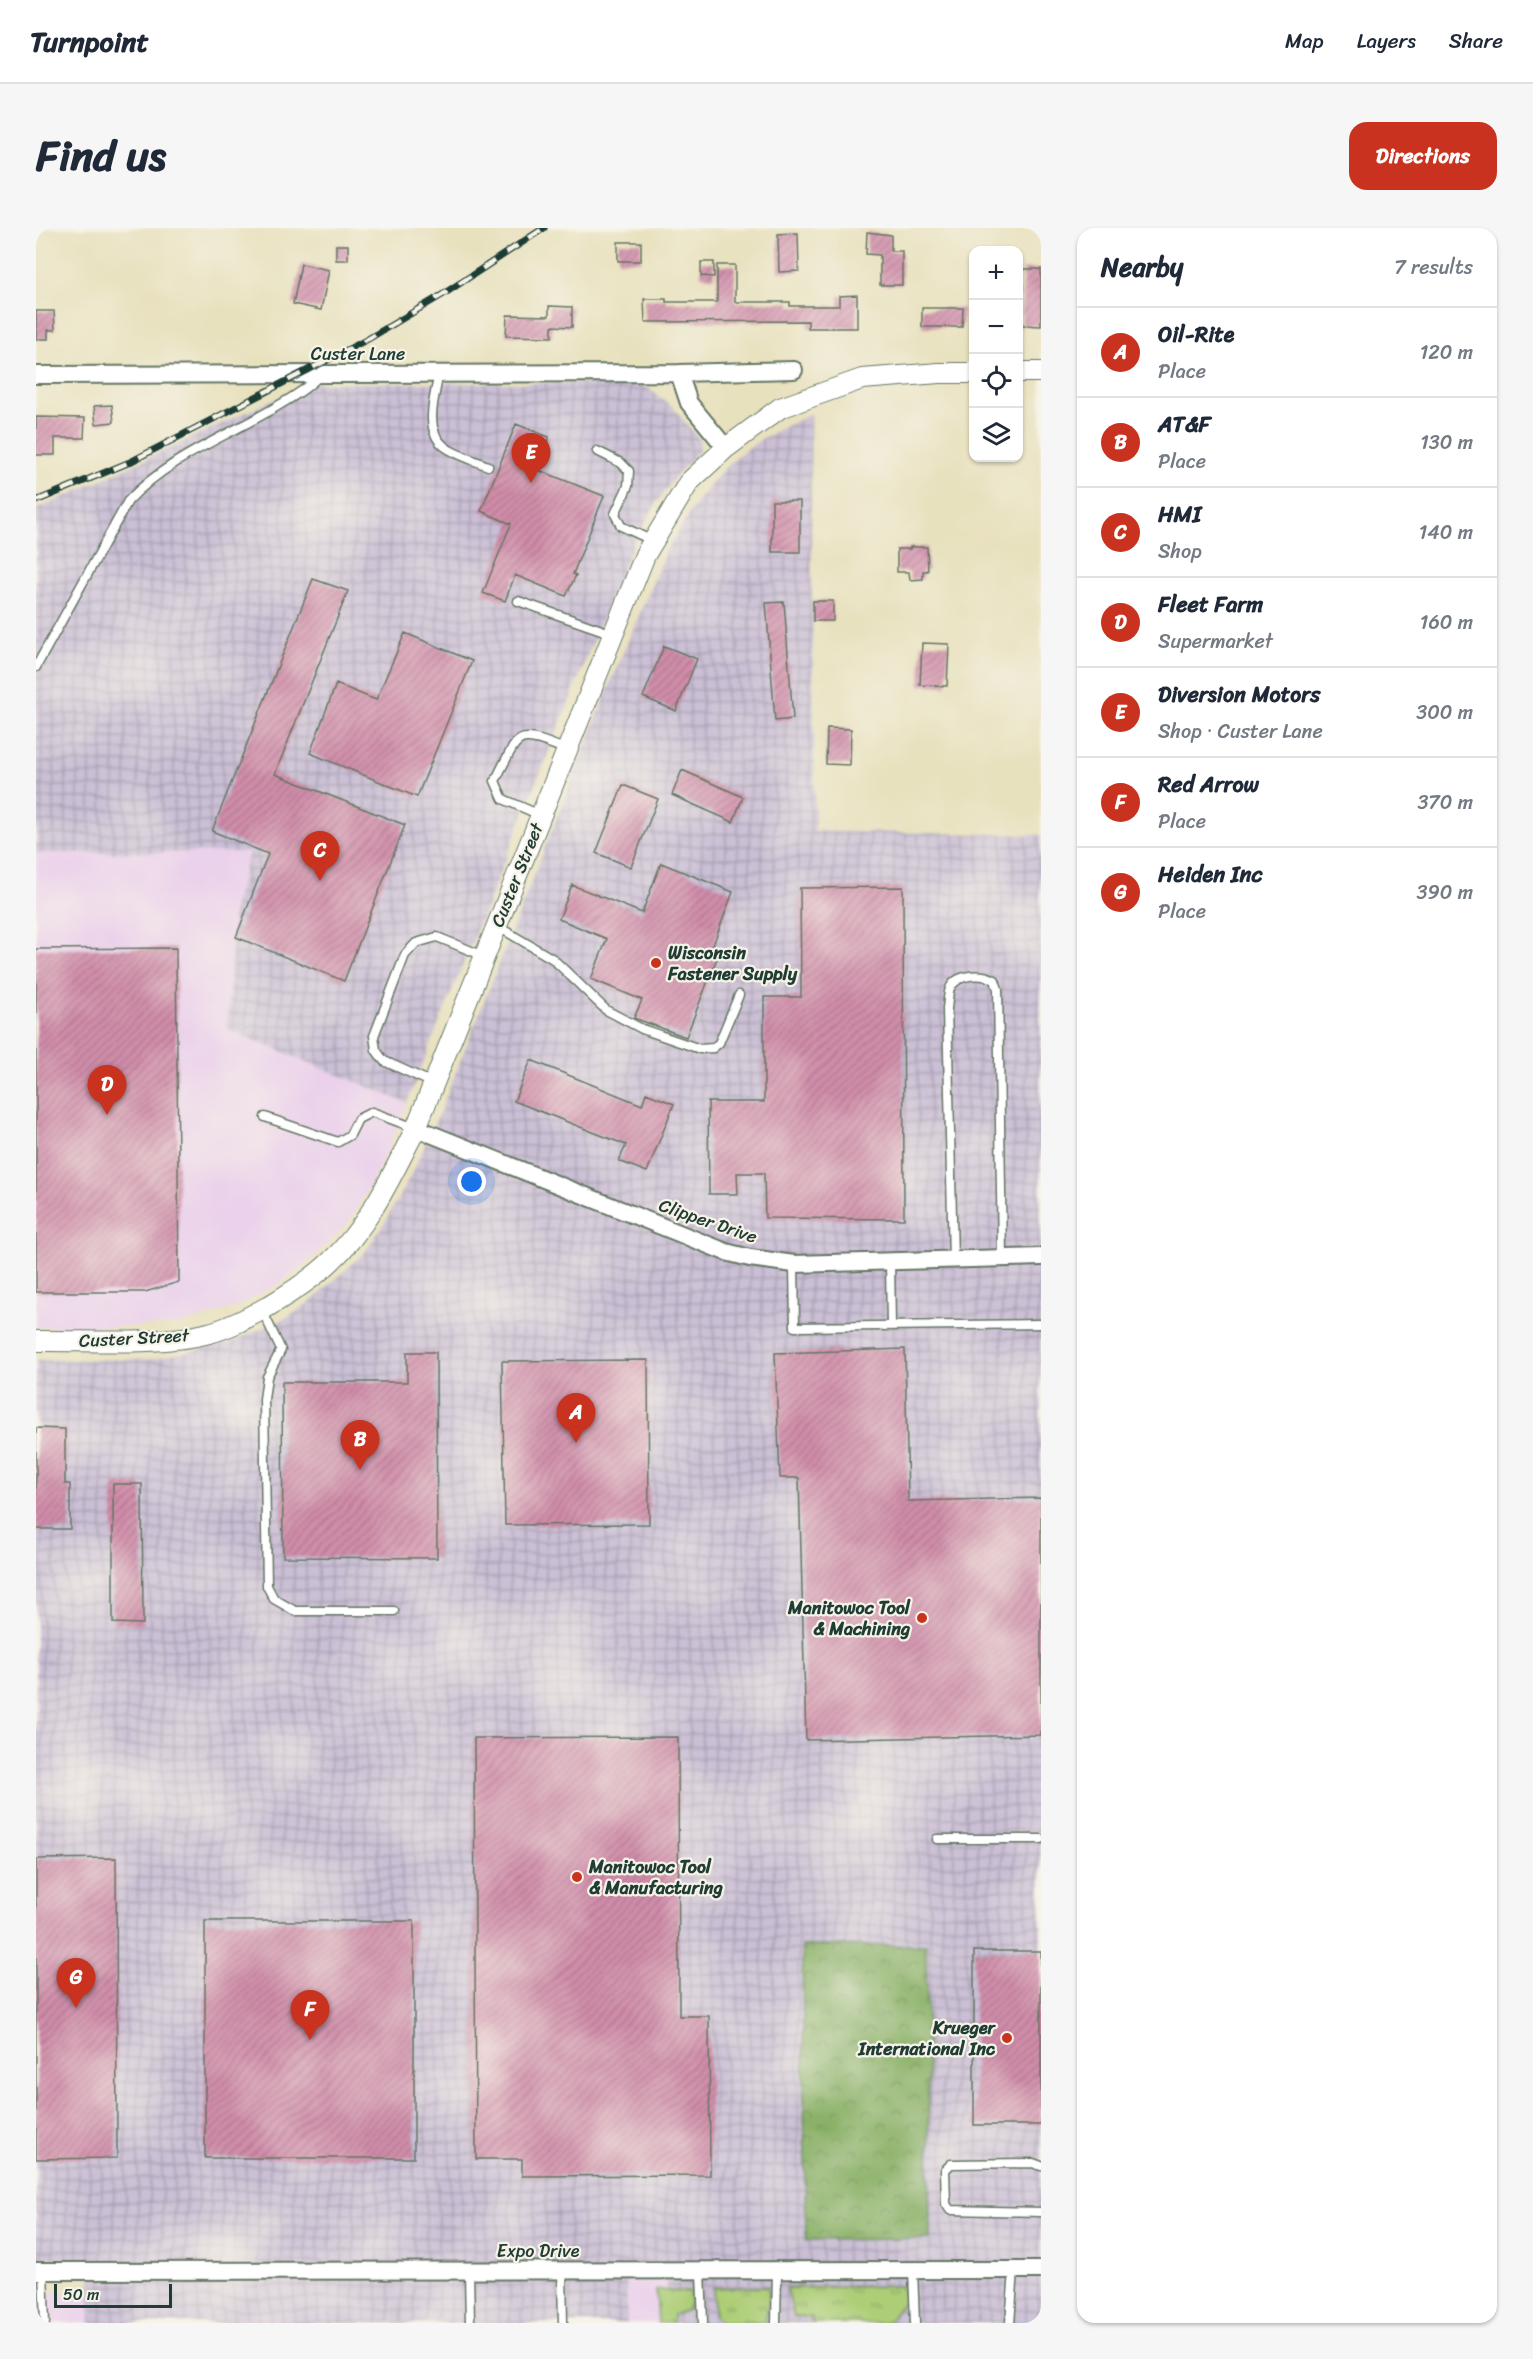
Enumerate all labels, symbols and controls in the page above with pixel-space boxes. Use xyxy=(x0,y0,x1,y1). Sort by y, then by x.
text: Turnpoint xyxy=(30,17,149,66)
text: Map xyxy=(1285,22,1324,60)
text: Layers xyxy=(1357,22,1416,60)
text: Share xyxy=(1449,22,1503,60)
text: Find us xyxy=(36,119,166,193)
button: Directions xyxy=(1349,122,1497,190)
text: Nearby xyxy=(1101,244,1183,290)
map controls xyxy=(969,246,1023,462)
button: + xyxy=(969,246,1023,300)
text: 7 results xyxy=(1394,250,1473,285)
button: − xyxy=(969,300,1023,354)
text: Oil-Rite xyxy=(1158,315,1234,354)
text: A xyxy=(1114,335,1127,370)
text: 120 m xyxy=(1420,335,1473,370)
street label: Custer Lane xyxy=(311,338,405,370)
button: locate xyxy=(969,354,1023,408)
text: Place xyxy=(1158,354,1206,389)
text: AT&F xyxy=(1158,405,1211,444)
button: layers xyxy=(969,408,1023,462)
text: B xyxy=(1114,425,1127,460)
text: 130 m xyxy=(1420,425,1473,460)
pin: E xyxy=(512,434,550,483)
text: Place xyxy=(1158,444,1206,479)
text: HMI xyxy=(1158,495,1201,534)
text: C xyxy=(1114,515,1127,550)
text: 140 m xyxy=(1419,515,1473,550)
text: Shop xyxy=(1158,534,1202,569)
text: Fleet Farm xyxy=(1158,585,1263,624)
text: D xyxy=(1115,605,1126,640)
text: 160 m xyxy=(1420,605,1473,640)
text: Supermarket xyxy=(1158,624,1273,659)
text: Diversion Motors xyxy=(1158,675,1320,714)
text: E xyxy=(1115,695,1126,730)
text: 300 m xyxy=(1416,695,1473,730)
text: Shop · Custer Lane xyxy=(1158,714,1323,749)
text: Red Arrow xyxy=(1158,765,1259,804)
text: F xyxy=(1115,785,1126,820)
text: 370 m xyxy=(1417,785,1473,820)
text: Place xyxy=(1158,804,1206,839)
street label: Custer Street xyxy=(482,817,553,932)
pin: C xyxy=(300,832,340,881)
text: Heiden Inc xyxy=(1158,855,1262,894)
text: G xyxy=(1114,875,1127,910)
text: 390 m xyxy=(1417,875,1473,910)
text: Place xyxy=(1158,894,1206,929)
place label: Wisconsin Fastener Supply xyxy=(667,937,798,990)
marker: Wisconsin Fastener Supply xyxy=(649,956,663,970)
pin: D xyxy=(88,1066,126,1115)
your location xyxy=(457,1167,486,1196)
street label: Clipper Drive xyxy=(654,1189,762,1253)
street label: Custer Street xyxy=(78,1319,191,1357)
pin: A xyxy=(556,1394,596,1443)
pin: B xyxy=(340,1420,380,1470)
place label: Manitowoc Tool & Machining xyxy=(787,1592,911,1645)
marker: Manitowoc Tool & Machining xyxy=(915,1611,929,1625)
place label: Manitowoc Tool & Manufacturing xyxy=(588,1851,723,1904)
marker: Manitowoc Tool & Manufacturing xyxy=(570,1870,584,1884)
pin: G xyxy=(56,1958,96,2008)
pin: F xyxy=(290,1990,330,2040)
place label: Krueger International Inc xyxy=(858,2012,997,2065)
marker: Krueger International Inc xyxy=(1000,2031,1014,2045)
street label: Expo Drive xyxy=(497,2235,580,2267)
text: 50 m xyxy=(63,2280,99,2309)
scale bar xyxy=(54,2281,172,2308)

